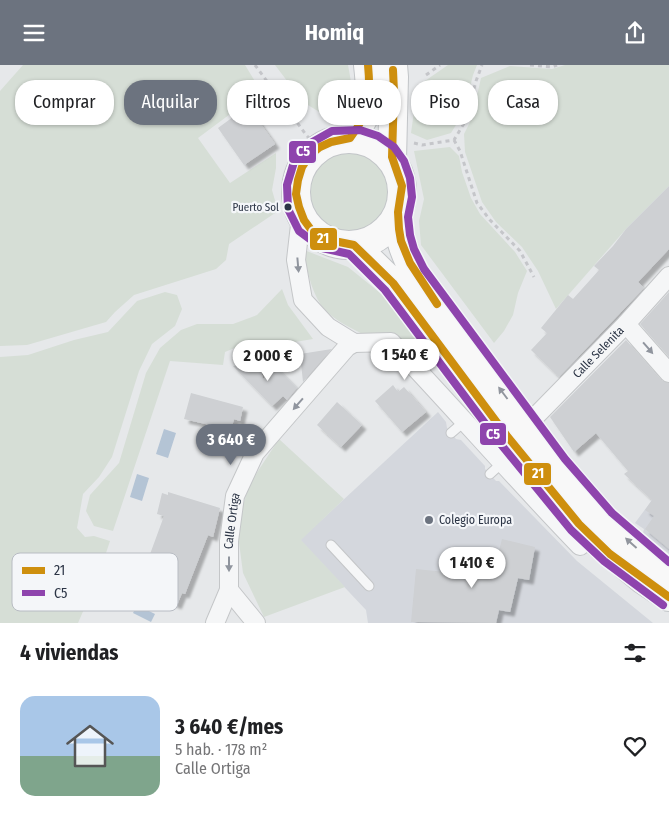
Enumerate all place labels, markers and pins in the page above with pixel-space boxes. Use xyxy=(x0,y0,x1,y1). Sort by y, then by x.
place label: Puerto Sol xyxy=(233,201,279,214)
marker: Puerto Sol xyxy=(283,202,293,212)
pin: 2 000 € xyxy=(222,339,314,382)
pin: 1 540 € xyxy=(359,339,451,381)
pin: 3 640 € xyxy=(185,423,277,466)
place label: Colegio Europa xyxy=(439,513,512,527)
marker: Colegio Europa xyxy=(423,514,435,526)
pin: 1 410 € xyxy=(426,547,518,589)

